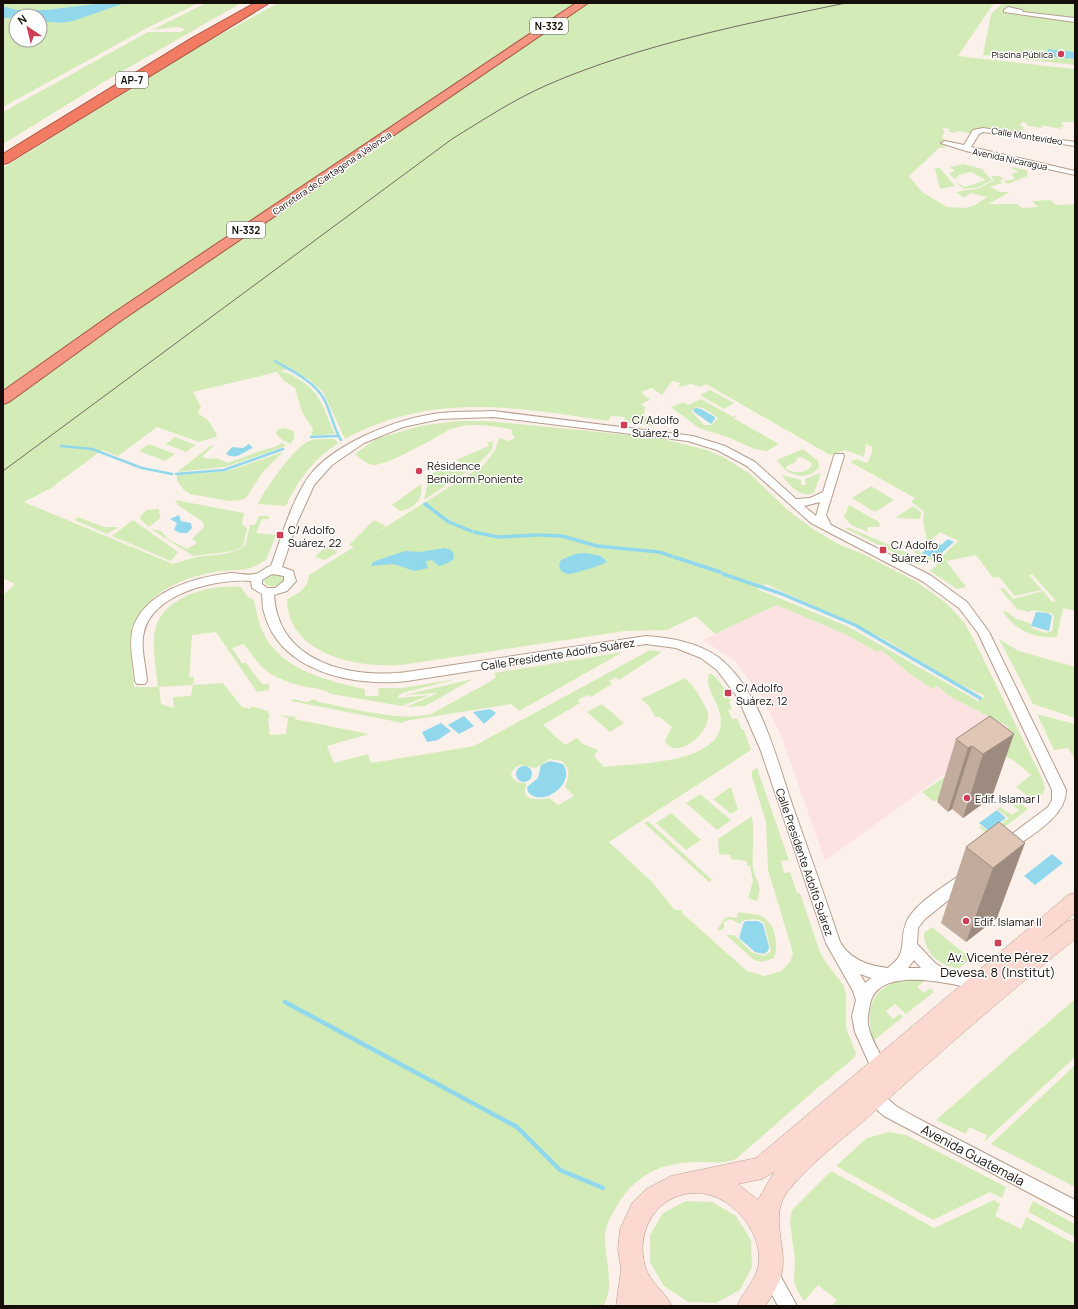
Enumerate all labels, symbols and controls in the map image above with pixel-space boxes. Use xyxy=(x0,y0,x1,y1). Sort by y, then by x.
north arrow xyxy=(8,8,48,48)
text: N xyxy=(14,11,30,28)
road number: N-332 xyxy=(530,18,568,34)
place label: Piscina Pública xyxy=(991,48,1053,61)
marker: Piscina Pública xyxy=(1056,49,1066,59)
road number: AP-7 xyxy=(116,72,148,88)
street label: Calle Montevideo xyxy=(990,124,1064,148)
street label: Carretera de Cartagena a Valencia xyxy=(270,128,394,218)
street label: Avenida Nicaragua xyxy=(971,145,1049,173)
road number: N-332 xyxy=(227,222,265,238)
place label: C/ Adolfo Suárez, 8 xyxy=(632,412,680,440)
marker: C/ Adolfo Suárez, 8 xyxy=(619,420,629,430)
place label: Résidence Benidorm Poniente xyxy=(427,458,524,486)
marker: Résidence Benidorm Poniente xyxy=(414,466,424,476)
place label: C/ Adolfo Suárez, 22 xyxy=(288,522,341,550)
marker: C/ Adolfo Suárez, 22 xyxy=(275,530,285,540)
place label: C/ Adolfo Suárez, 16 xyxy=(891,537,943,565)
marker: C/ Adolfo Suárez, 16 xyxy=(878,545,888,555)
street label: Calle Presidente Adolfo Suárez xyxy=(480,634,636,674)
place label: C/ Adolfo Suárez, 12 xyxy=(736,680,787,708)
marker: C/ Adolfo Suárez, 12 xyxy=(723,688,733,698)
street label: Calle Presidente Adolfo Suárez xyxy=(773,786,837,938)
place label: Edif. Islamar I xyxy=(975,791,1040,806)
marker: Edif. Islamar I xyxy=(962,793,972,803)
place label: Edif. Islamar II xyxy=(974,914,1041,929)
marker: Edif. Islamar II xyxy=(961,916,971,926)
marker: Av. Vicente Pérez Devesa, 8 (Institut) xyxy=(993,938,1003,948)
place label: Av. Vicente Pérez Devesa, 8 (Institut) xyxy=(940,948,1056,981)
street label: Avenida Guatemala xyxy=(918,1120,1028,1190)

